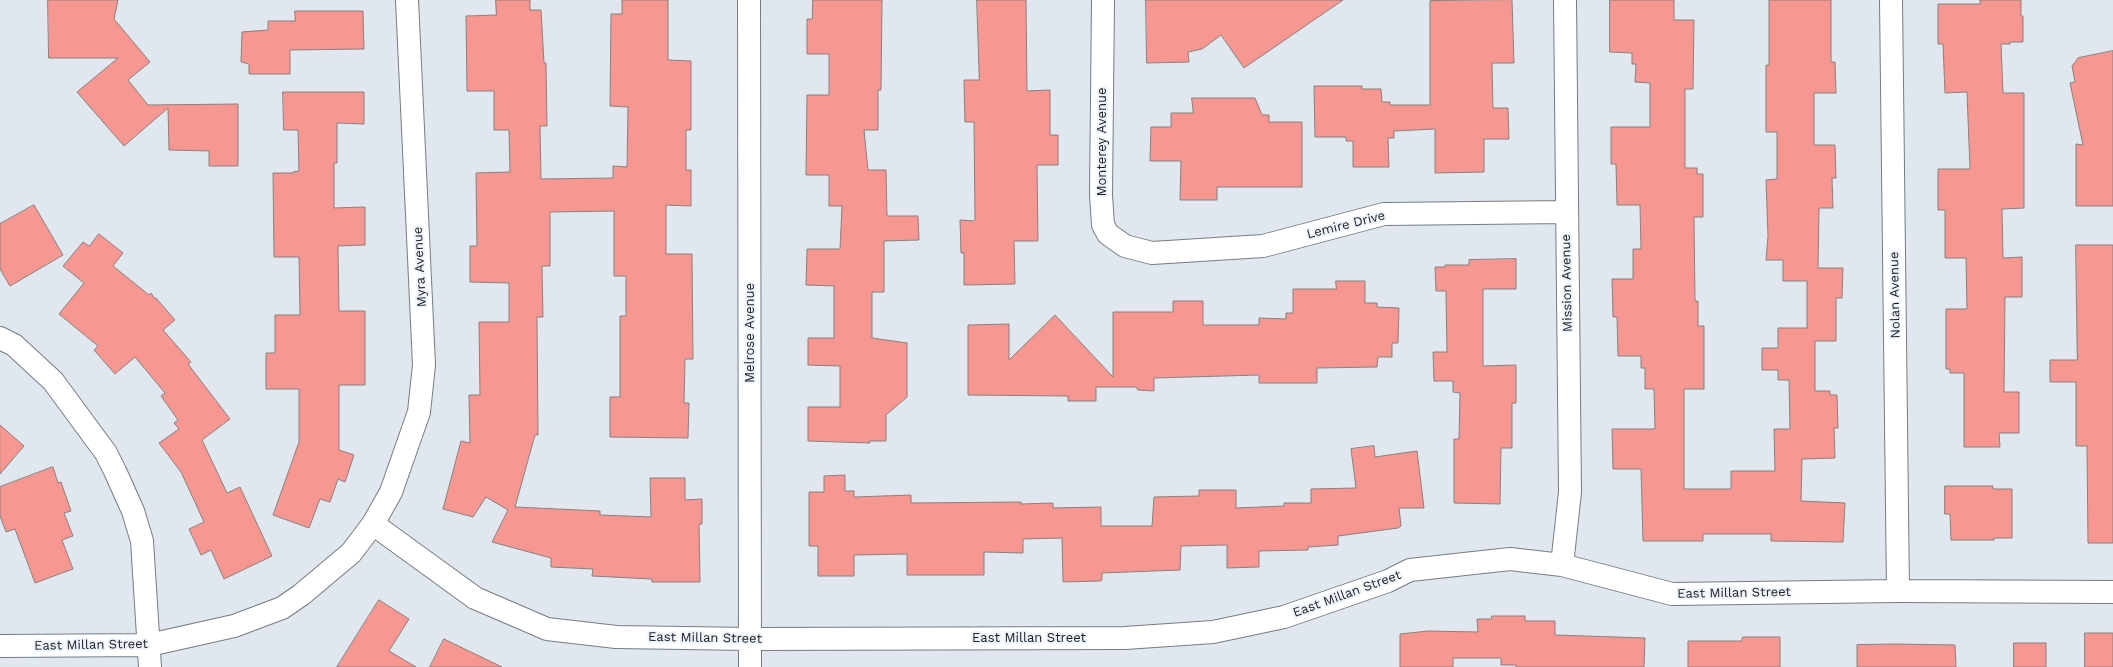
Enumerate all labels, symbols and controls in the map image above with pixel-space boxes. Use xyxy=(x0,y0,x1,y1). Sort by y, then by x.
street label: Monterey Avenue xyxy=(1094,87,1110,197)
street label: Lemire Drive xyxy=(1305,208,1387,242)
street label: Myra Avenue xyxy=(410,226,430,308)
street label: Mission Avenue xyxy=(1558,234,1576,332)
street label: Nolan Avenue xyxy=(1886,251,1904,339)
street label: Melrose Avenue xyxy=(742,283,758,383)
street label: East Millan Street xyxy=(1291,567,1403,621)
street label: East Millan Street xyxy=(1677,584,1791,602)
street label: East Millan Street xyxy=(648,629,762,647)
street label: East Millan Street xyxy=(972,630,1086,646)
street label: East Millan Street xyxy=(34,636,148,654)

